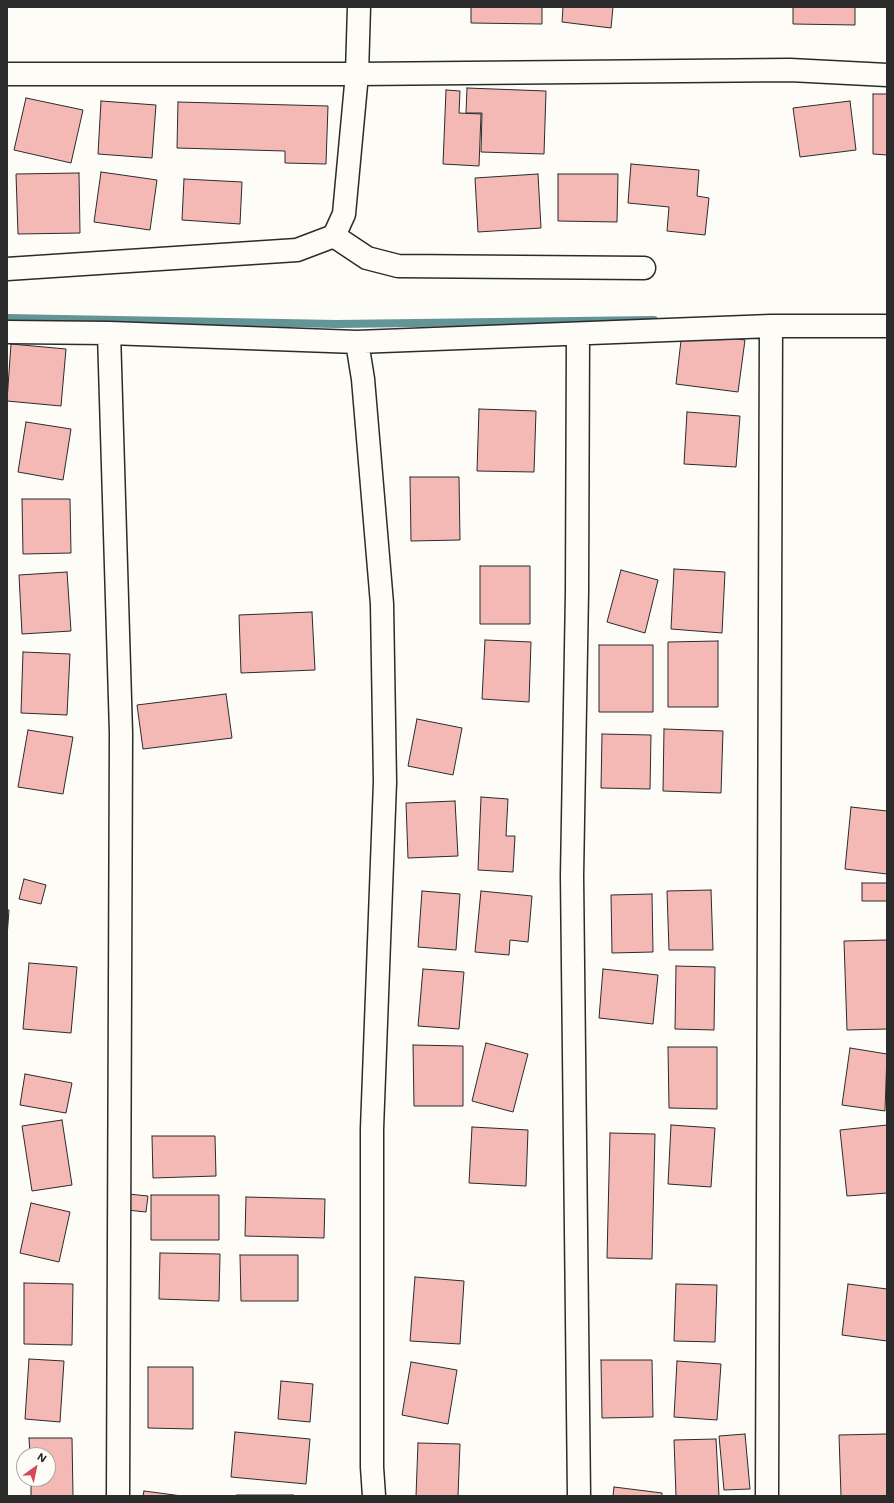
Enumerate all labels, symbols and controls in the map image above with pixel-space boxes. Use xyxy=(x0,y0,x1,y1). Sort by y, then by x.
north arrow xyxy=(16,1447,56,1487)
text: N xyxy=(35,1449,50,1466)

